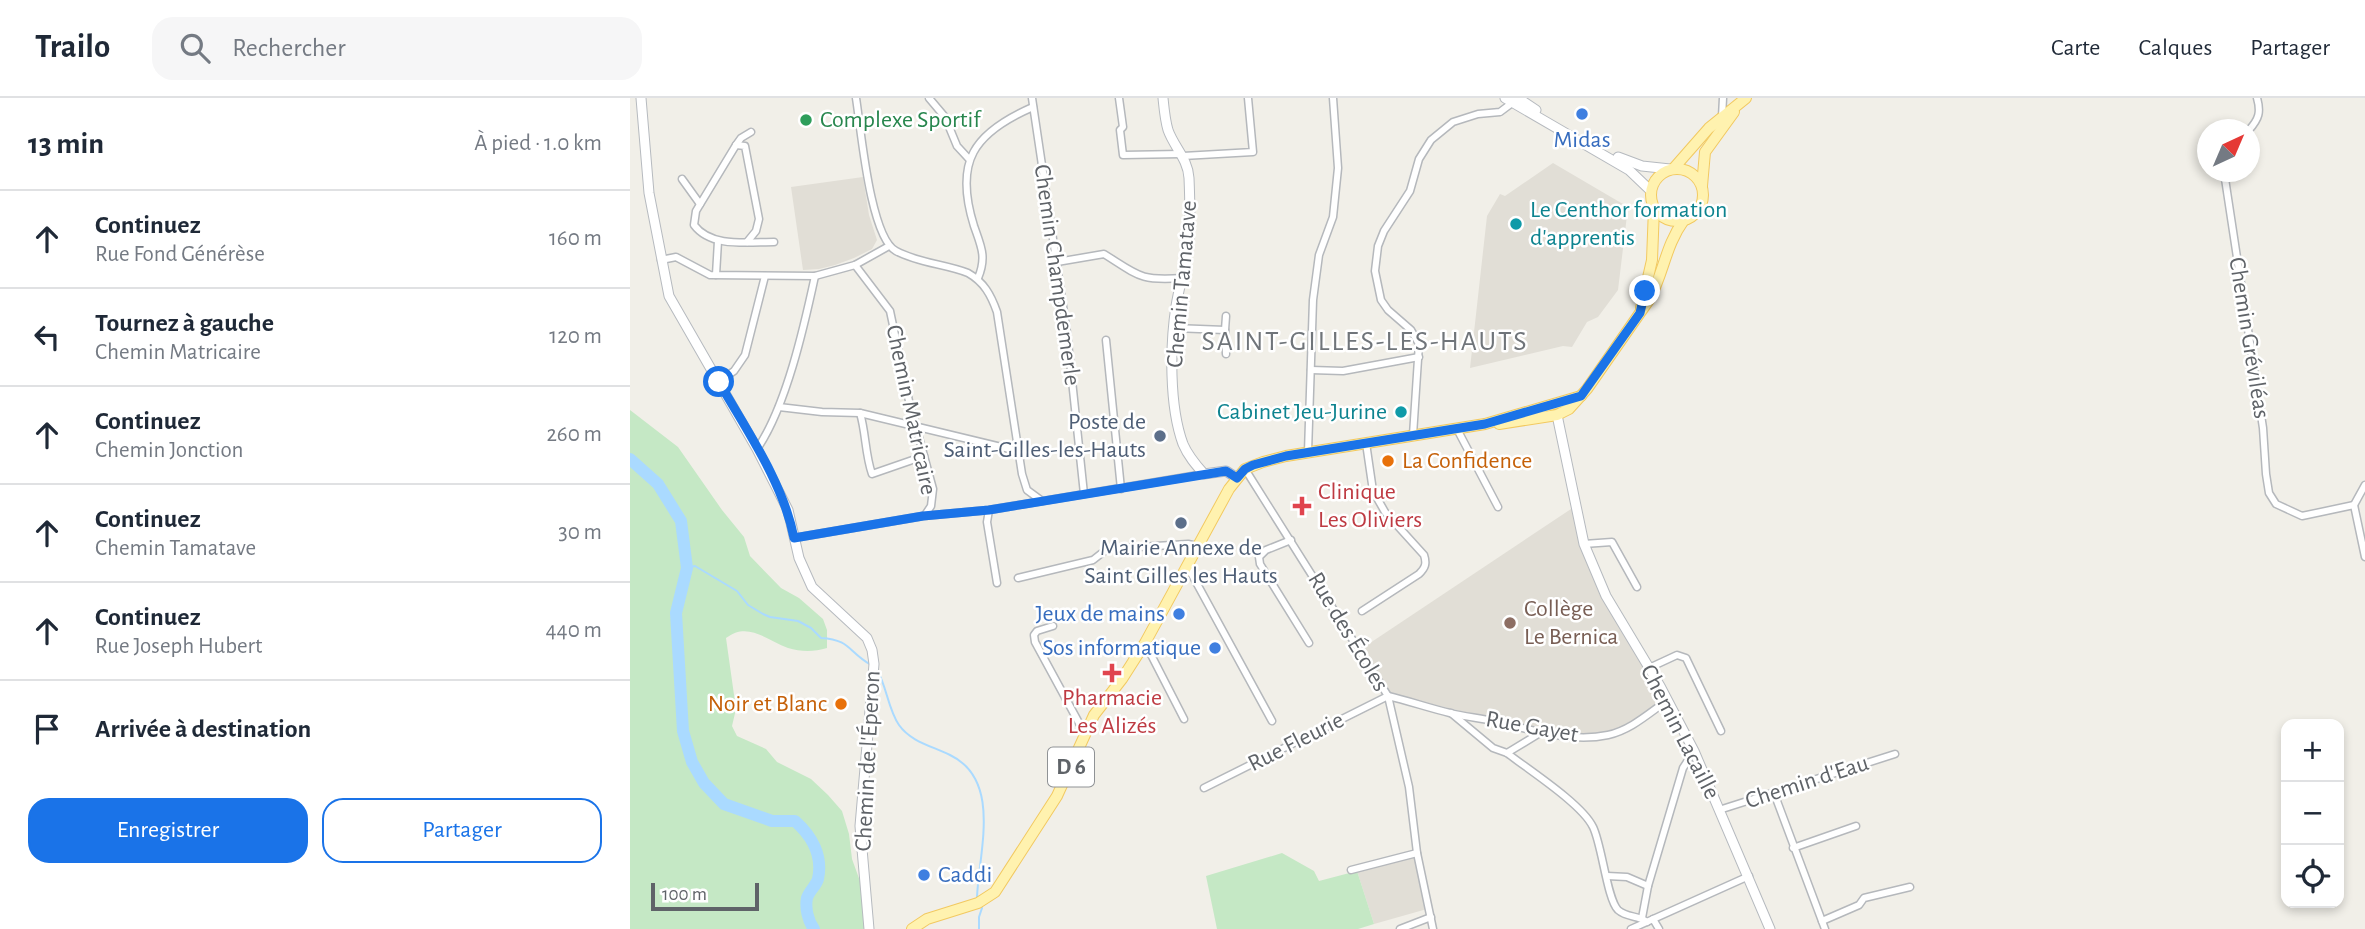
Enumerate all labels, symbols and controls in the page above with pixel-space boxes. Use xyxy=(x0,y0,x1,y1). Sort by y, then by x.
search box xyxy=(152,17,642,80)
icon: search xyxy=(176,29,214,67)
text: Trailo xyxy=(35,31,110,64)
text: Rechercher xyxy=(232,35,346,61)
text: Carte xyxy=(2051,36,2100,60)
text: Calques xyxy=(2138,36,2212,60)
text: Partager xyxy=(2250,36,2330,60)
marker: Midas xyxy=(1574,106,1590,122)
place label: Complexe Sportif xyxy=(820,108,982,132)
marker: Complexe Sportif xyxy=(798,112,814,128)
north arrow xyxy=(2197,119,2260,182)
place label: Midas xyxy=(1553,128,1611,152)
text: 13 min xyxy=(28,129,104,159)
text: À pied · 1.0 km xyxy=(474,132,602,155)
street label: Chemin Champdemerle xyxy=(1030,163,1084,387)
place label: Le Centhor formation d'apprentis xyxy=(1530,198,1727,250)
street label: Chemin Tamatave xyxy=(1163,199,1201,369)
text: Continuez xyxy=(95,212,201,238)
marker: Le Centhor formation d'apprentis xyxy=(1508,216,1524,232)
icon: ahead xyxy=(28,220,66,258)
text: 160 m xyxy=(549,227,602,250)
text: Rue Fond Générèse xyxy=(95,243,265,266)
street label: Chemin Gréviléas xyxy=(2224,256,2274,420)
route end xyxy=(1629,275,1660,306)
text: Tournez à gauche xyxy=(95,310,274,336)
icon: left xyxy=(28,318,66,356)
street label: Chemin Matricaire xyxy=(881,323,941,497)
text: 120 m xyxy=(549,325,602,348)
district label: SAINT-GILLES-LES-HAUTS xyxy=(1201,328,1529,356)
text: Chemin Matricaire xyxy=(95,341,261,364)
route start xyxy=(703,366,734,397)
place label: Cabinet Jeu-Jurine xyxy=(1217,400,1387,424)
marker: Cabinet Jeu-Jurine xyxy=(1393,404,1409,420)
text: Continuez xyxy=(95,408,201,434)
place label: Poste de Saint-Gilles-les-Hauts xyxy=(943,410,1146,462)
icon: ahead xyxy=(28,416,66,454)
text: 260 m xyxy=(546,423,602,446)
marker: Poste de Saint-Gilles-les-Hauts xyxy=(1152,428,1168,444)
text: Chemin Jonction xyxy=(95,439,243,462)
place label: La Confidence xyxy=(1402,449,1532,473)
marker: La Confidence xyxy=(1380,453,1396,469)
place label: Clinique Les Oliviers xyxy=(1318,480,1422,532)
marker: Clinique Les Oliviers xyxy=(1292,496,1312,516)
text: Continuez xyxy=(95,506,201,532)
icon: ahead xyxy=(28,514,66,552)
marker: Mairie Annexe de Saint Gilles les Hauts xyxy=(1173,515,1189,531)
text: 30 m xyxy=(558,521,602,544)
place label: Mairie Annexe de Saint Gilles les Hauts xyxy=(1084,536,1278,588)
text: Chemin Tamatave xyxy=(95,537,256,560)
street label: Rue des Écoles xyxy=(1303,567,1395,696)
place label: Collège Le Bernica xyxy=(1524,597,1618,649)
place label: Jeux de mains xyxy=(1036,602,1165,626)
text: Continuez xyxy=(95,604,201,630)
marker: Jeux de mains xyxy=(1171,606,1187,622)
icon: ahead xyxy=(28,612,66,650)
marker: Collège Le Bernica xyxy=(1502,615,1518,631)
text: 440 m xyxy=(546,619,602,642)
text: Rue Joseph Hubert xyxy=(95,635,262,658)
place label: Sos informatique xyxy=(1042,636,1201,660)
marker: Sos informatique xyxy=(1207,640,1223,656)
street label: Chemin Lacaille xyxy=(1636,661,1724,803)
marker: Pharmacie Les Alizés xyxy=(1104,665,1120,681)
street label: Chemin de l'Éperon xyxy=(849,670,885,852)
place label: Pharmacie Les Alizés xyxy=(1062,686,1162,738)
place label: Noir et Blanc xyxy=(708,692,827,716)
marker: Noir et Blanc xyxy=(833,696,849,712)
street label: Rue Gayet xyxy=(1484,707,1581,747)
street label: Rue Fleurie xyxy=(1244,708,1348,776)
icon: arrive xyxy=(28,710,66,748)
text: Arrivée à destination xyxy=(95,716,311,742)
map controls xyxy=(2281,719,2344,908)
button: + xyxy=(2281,719,2344,782)
road number: D 6 xyxy=(1048,748,1094,786)
street label: Chemin d'Eau xyxy=(1742,751,1872,813)
button: − xyxy=(2281,782,2344,845)
button: Enregistrer xyxy=(28,798,308,863)
button: Partager xyxy=(322,798,602,863)
button: locate xyxy=(2281,845,2344,908)
place label: Caddi xyxy=(938,863,992,887)
marker: Caddi xyxy=(916,867,932,883)
scale bar xyxy=(651,880,760,912)
text: 100 m xyxy=(662,885,707,904)

